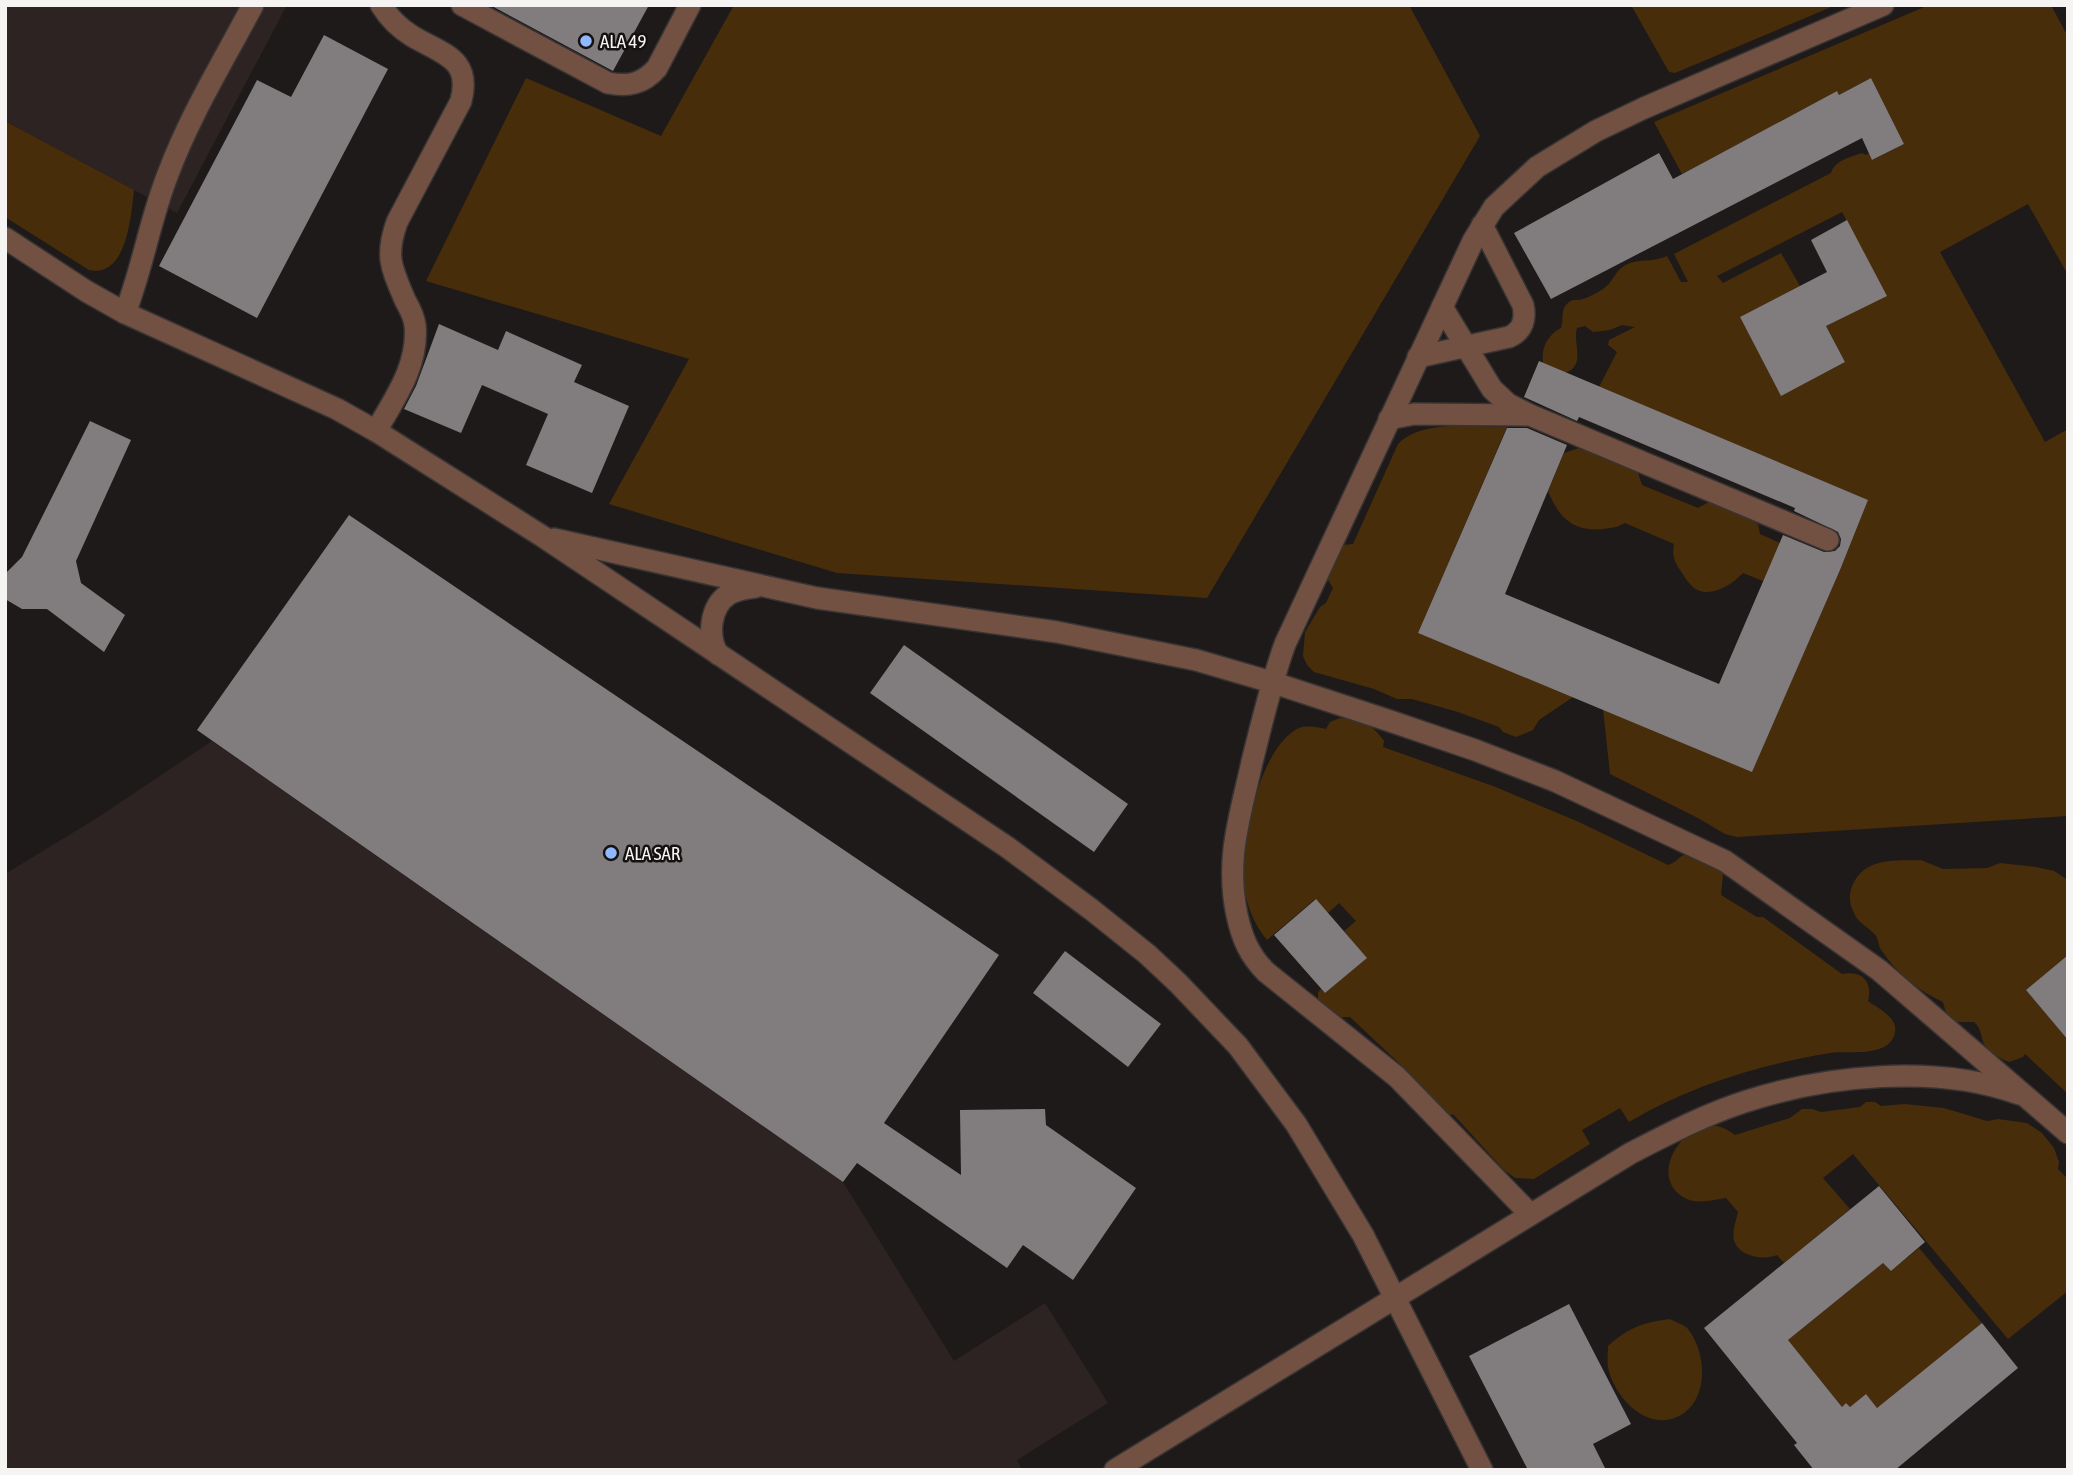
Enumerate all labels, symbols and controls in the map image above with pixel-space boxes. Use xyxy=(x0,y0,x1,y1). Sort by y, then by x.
place label: ALA 49 xyxy=(600,30,647,52)
marker: ALA 49 xyxy=(578,33,594,49)
place label: ALA SAR xyxy=(625,842,681,864)
marker: ALA SAR xyxy=(603,845,619,861)

